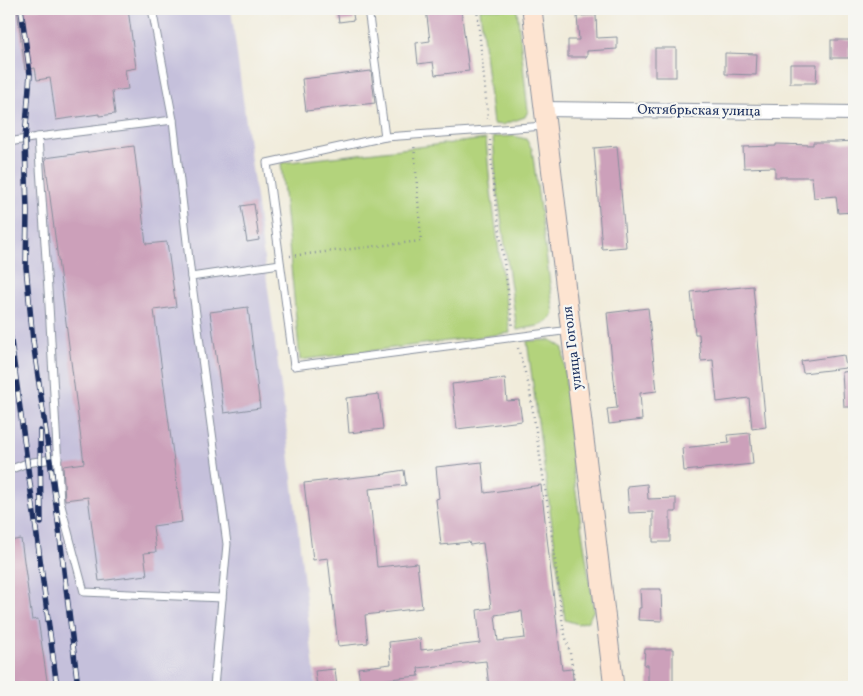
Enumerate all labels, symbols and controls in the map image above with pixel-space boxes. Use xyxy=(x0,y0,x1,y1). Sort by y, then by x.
street label: Октябрьская улица xyxy=(637,100,761,122)
street label: улица Гоголя xyxy=(558,305,588,391)

